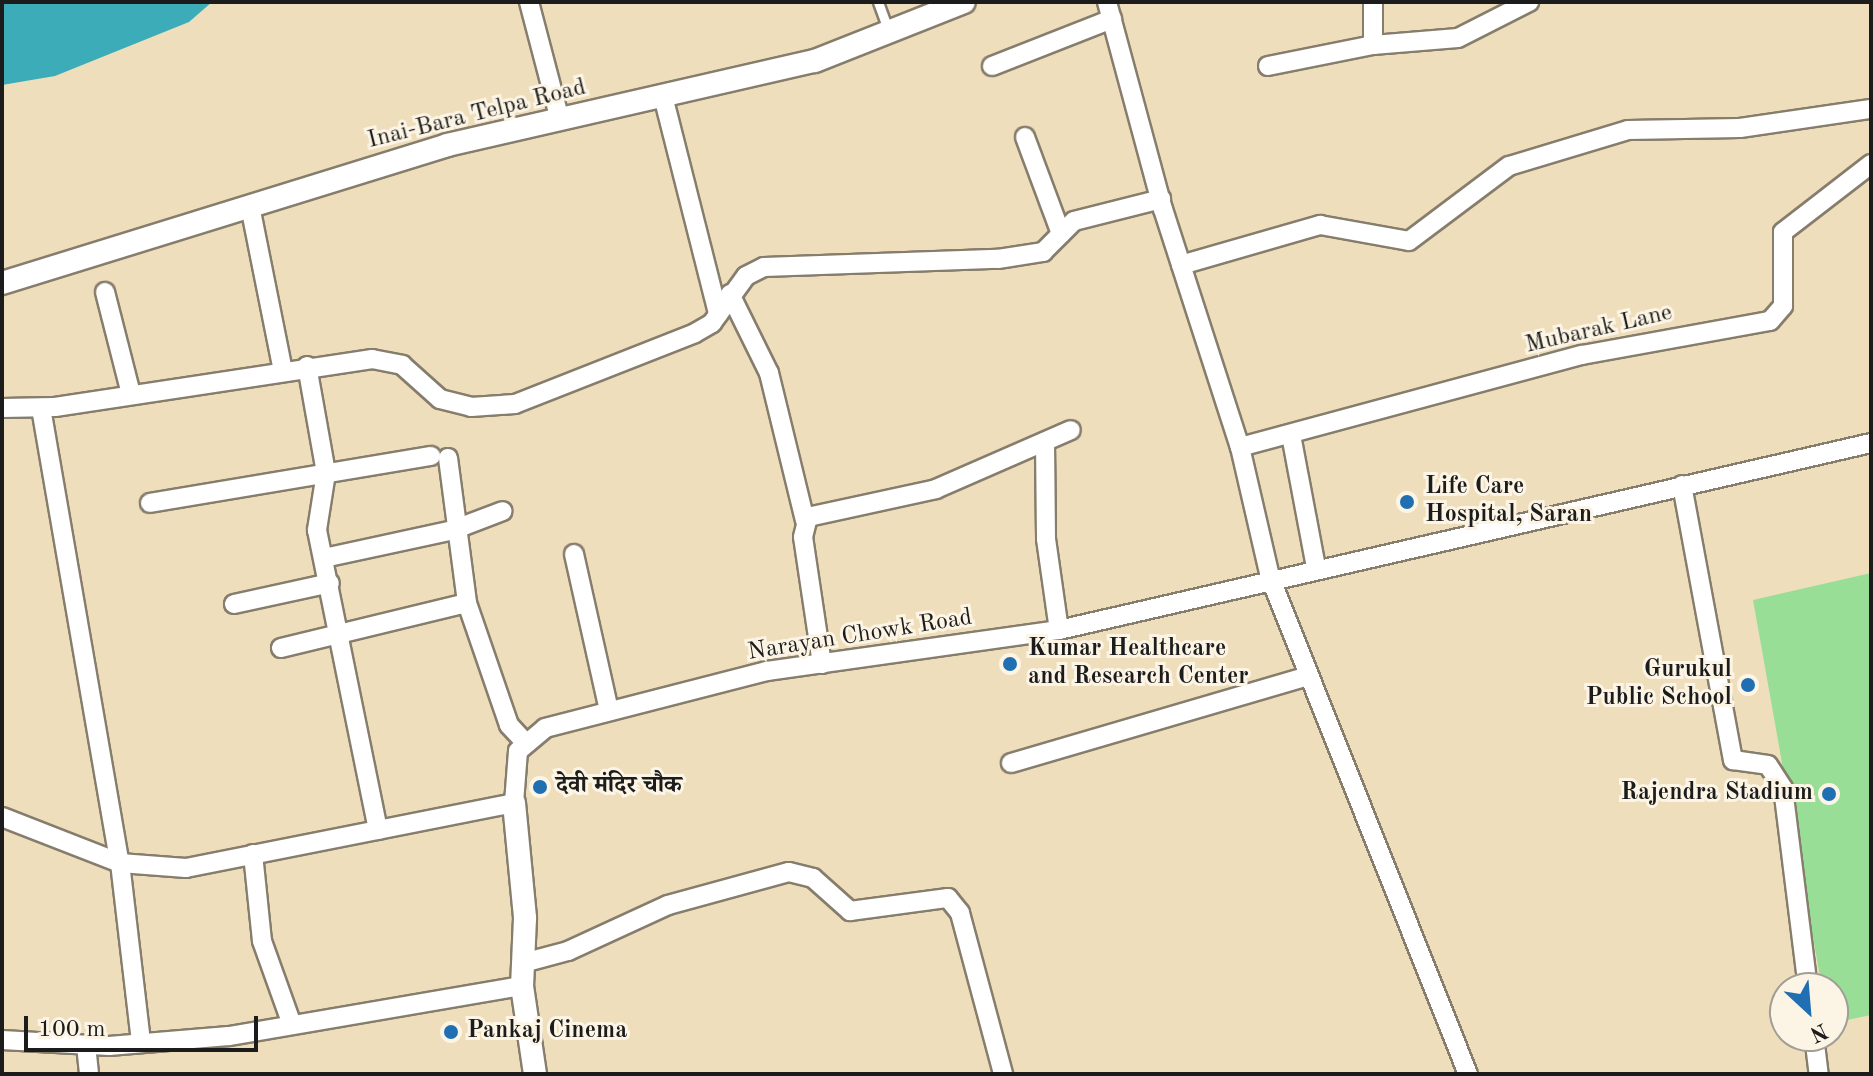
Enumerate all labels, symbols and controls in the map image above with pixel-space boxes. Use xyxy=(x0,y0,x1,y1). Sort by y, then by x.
street label: Inai-Bara Telpa Road xyxy=(365,74,589,156)
street label: Mubarak Lane xyxy=(1523,299,1675,361)
place label: Life Care Hospital, Saran xyxy=(1425,474,1592,530)
marker: Life Care Hospital, Saran xyxy=(1396,491,1418,513)
street label: Narayan Chowk Road xyxy=(746,604,974,668)
place label: Kumar Healthcare and Research Center xyxy=(1028,636,1249,692)
marker: Kumar Healthcare and Research Center xyxy=(999,653,1021,675)
place label: Gurukul Public School xyxy=(1586,657,1732,713)
marker: Gurukul Public School xyxy=(1739,676,1757,694)
place label: देवी मंदिर चौक xyxy=(556,773,682,801)
marker: देवी मंदिर चौक xyxy=(531,778,549,796)
place label: Rajendra Stadium xyxy=(1620,780,1813,808)
marker: Rajendra Stadium xyxy=(1820,785,1838,803)
north arrow xyxy=(1769,972,1849,1052)
scale bar xyxy=(28,1000,262,1050)
text: 100 m xyxy=(38,1018,106,1042)
place label: Pankaj Cinema xyxy=(467,1018,627,1046)
text: N xyxy=(1806,1018,1831,1045)
marker: Pankaj Cinema xyxy=(442,1023,460,1041)

